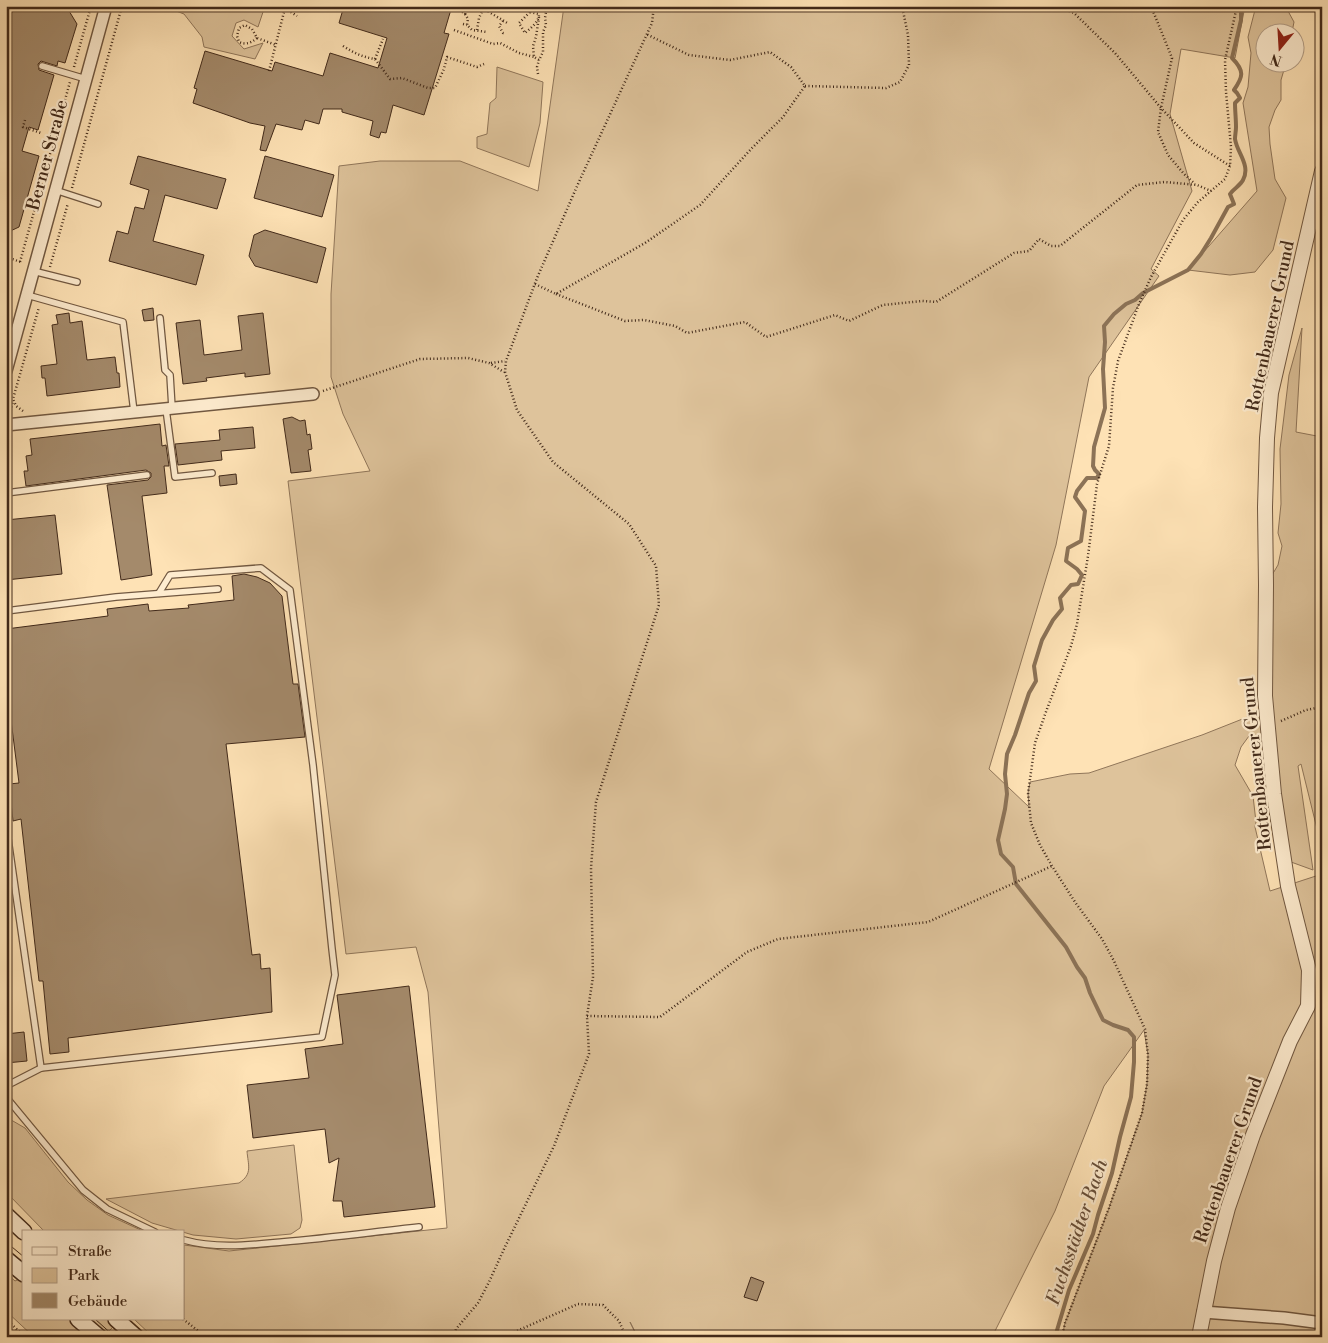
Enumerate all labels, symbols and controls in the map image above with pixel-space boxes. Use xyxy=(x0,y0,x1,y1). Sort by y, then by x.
north arrow xyxy=(1256,22,1306,72)
text: N xyxy=(1268,49,1284,70)
street label: Berner Straße xyxy=(21,97,73,214)
street label: Rottenbauerer Grund xyxy=(1241,238,1300,414)
street label: Rottenbauerer Grund xyxy=(1236,675,1277,852)
street label: Rottenbauerer Grund xyxy=(1189,1073,1268,1246)
water label: Fuchsstädter Bach xyxy=(1041,1156,1113,1308)
legend xyxy=(22,1230,185,1320)
text: Straße xyxy=(68,1242,112,1261)
text: Park xyxy=(68,1266,100,1285)
text: Gebäude xyxy=(68,1292,127,1311)

